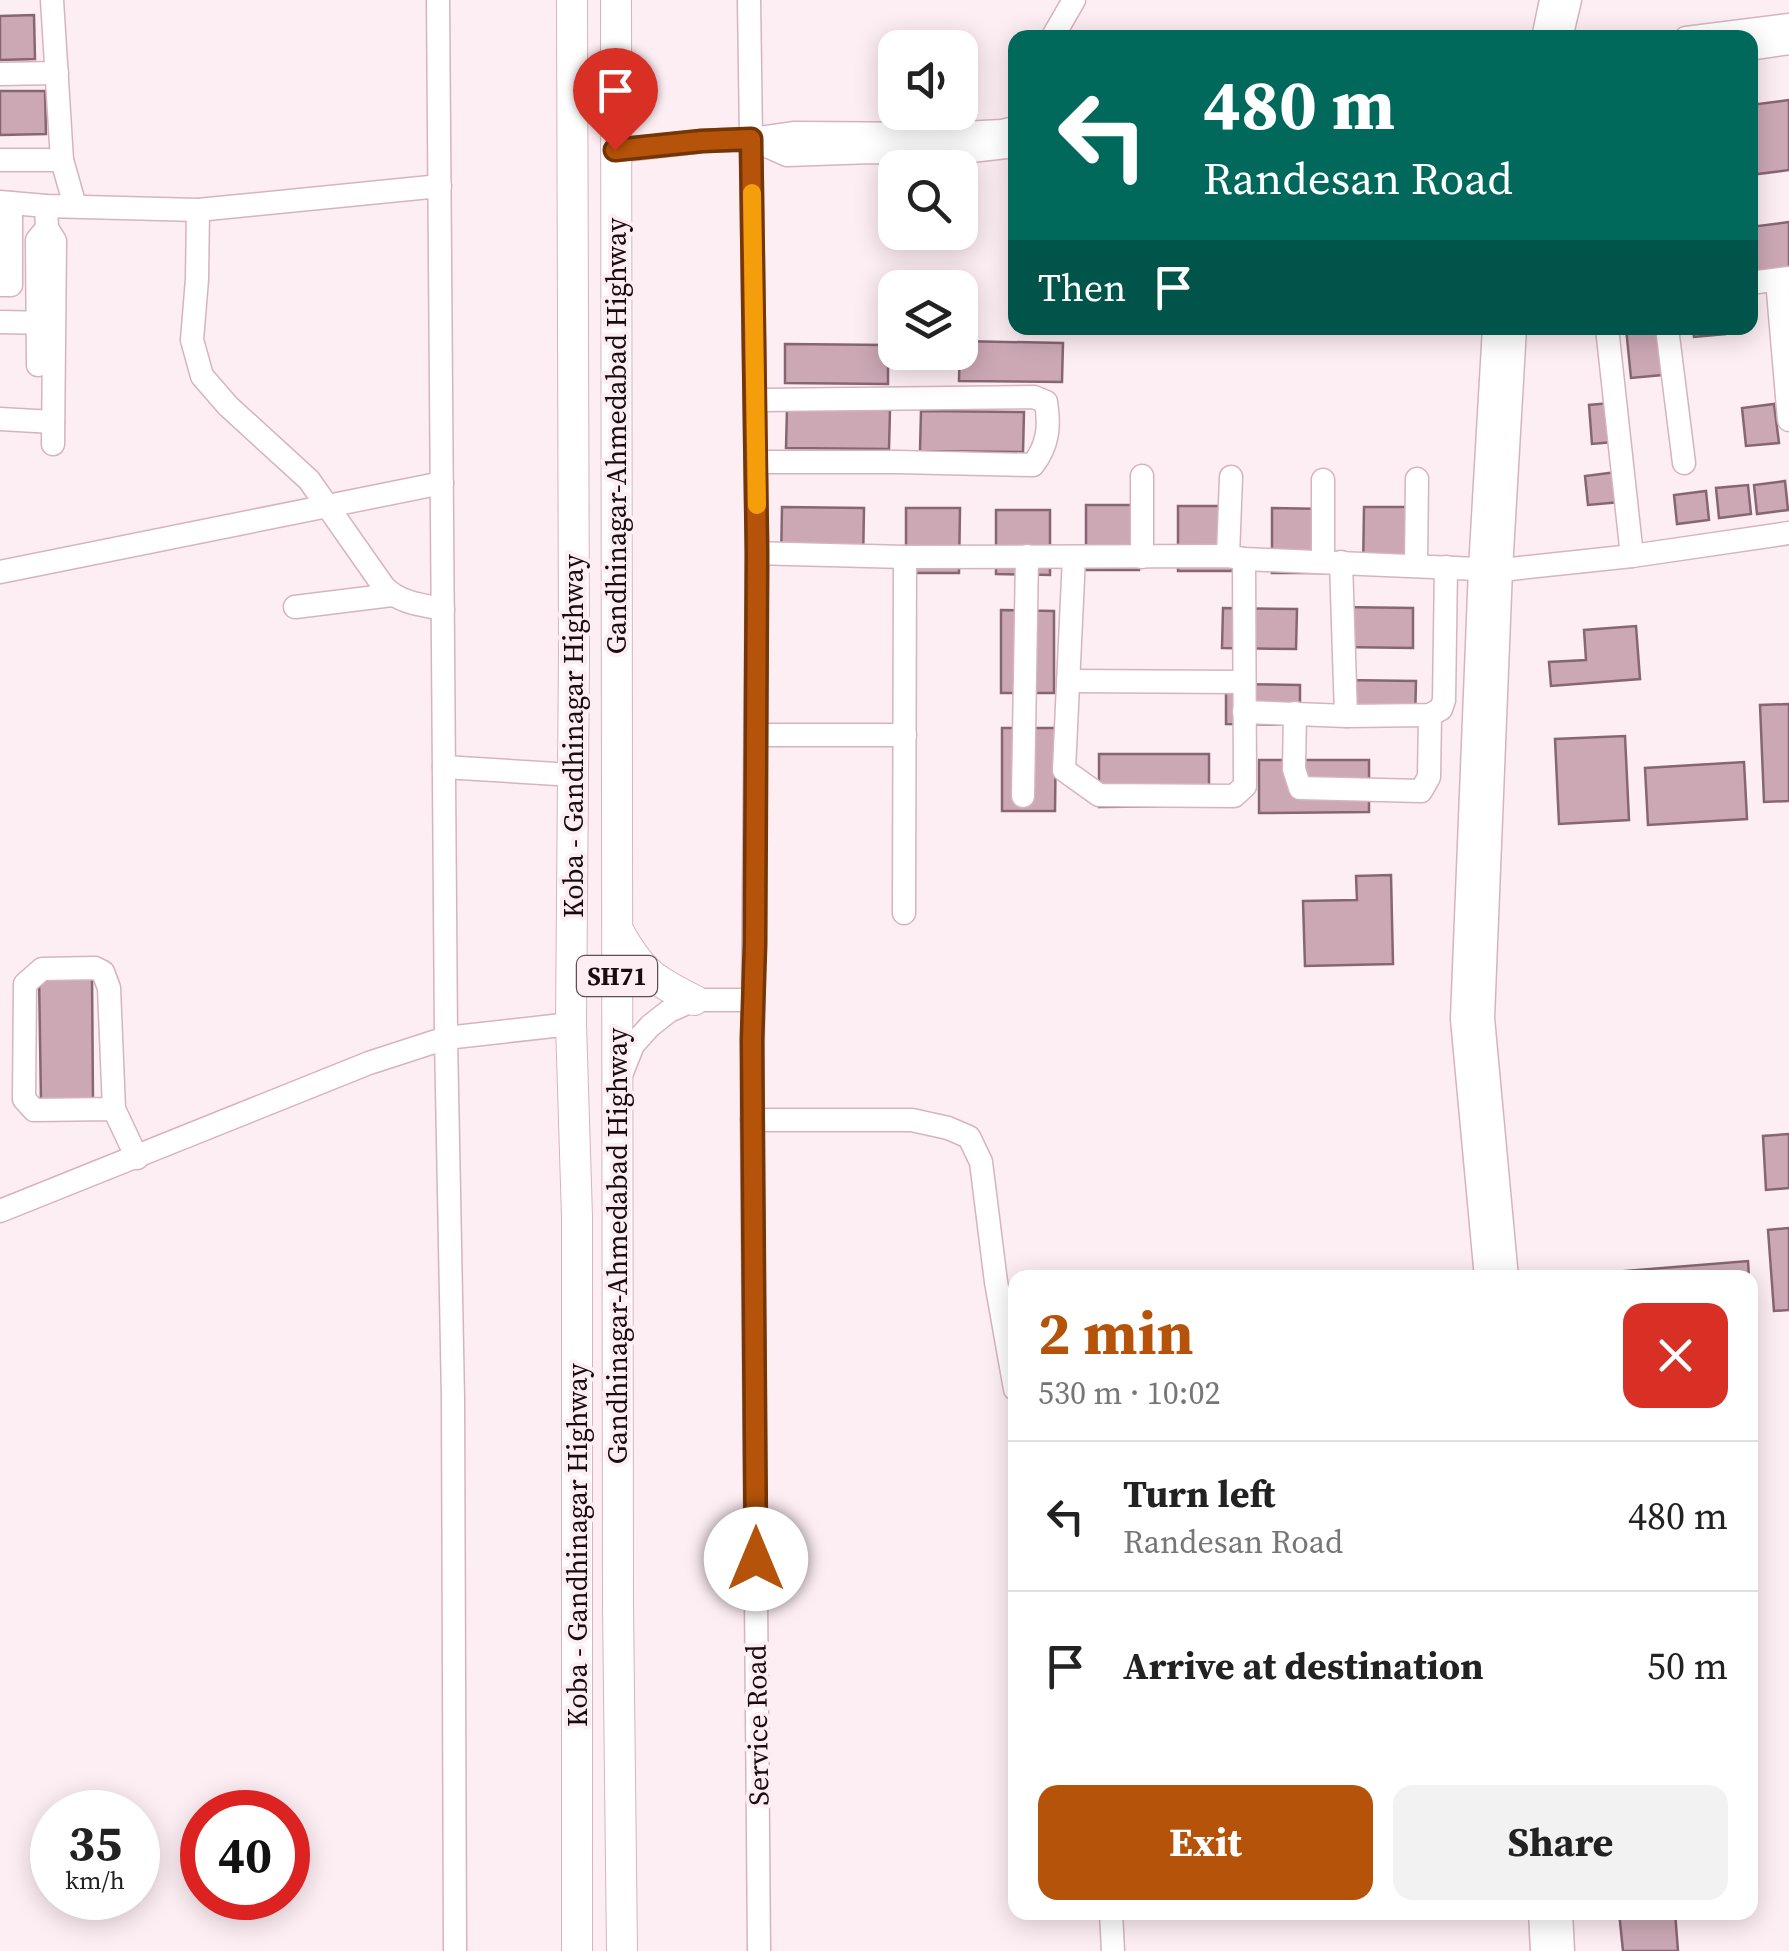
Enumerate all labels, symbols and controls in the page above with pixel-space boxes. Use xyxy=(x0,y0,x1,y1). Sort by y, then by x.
map controls xyxy=(878,30,978,370)
button: sound xyxy=(878,30,978,130)
pin xyxy=(573,48,658,151)
text: 480 m xyxy=(1203,56,1395,152)
icon: arrive xyxy=(588,63,643,118)
icon: left xyxy=(1038,70,1168,200)
text: Randesan Road xyxy=(1203,147,1513,209)
button: search xyxy=(878,150,978,250)
street label: Gandhinagar-Ahmedabad Highway xyxy=(597,217,635,654)
icon: arrive xyxy=(1146,260,1201,315)
text: Then xyxy=(1038,262,1126,314)
button: layers xyxy=(878,270,978,370)
street label: Koba - Gandhinagar Highway xyxy=(554,553,592,918)
road number: SH71 xyxy=(577,956,657,996)
street label: Gandhinagar-Ahmedabad Highway xyxy=(598,1027,636,1464)
text: 2 min xyxy=(1038,1292,1194,1374)
button: close xyxy=(1623,1303,1728,1408)
street label: Koba - Gandhinagar Highway xyxy=(558,1362,596,1727)
text: 530 m · 10:02 xyxy=(1038,1371,1220,1415)
text: Turn left xyxy=(1123,1468,1275,1520)
icon: left xyxy=(1038,1489,1093,1544)
text: 480 m xyxy=(1628,1490,1728,1542)
position arrow xyxy=(704,1507,808,1611)
text: Randesan Road xyxy=(1123,1520,1343,1564)
icon: arrive xyxy=(1038,1639,1093,1694)
text: Arrive at destination xyxy=(1123,1640,1484,1692)
text: 50 m xyxy=(1647,1640,1728,1692)
street label: Service Road xyxy=(737,1644,777,1806)
button: Exit xyxy=(1038,1785,1373,1900)
button: Share xyxy=(1393,1785,1728,1900)
speed limit sign: 40 xyxy=(180,1790,310,1920)
text: 35 xyxy=(68,1808,122,1877)
text: km/h xyxy=(65,1863,125,1897)

